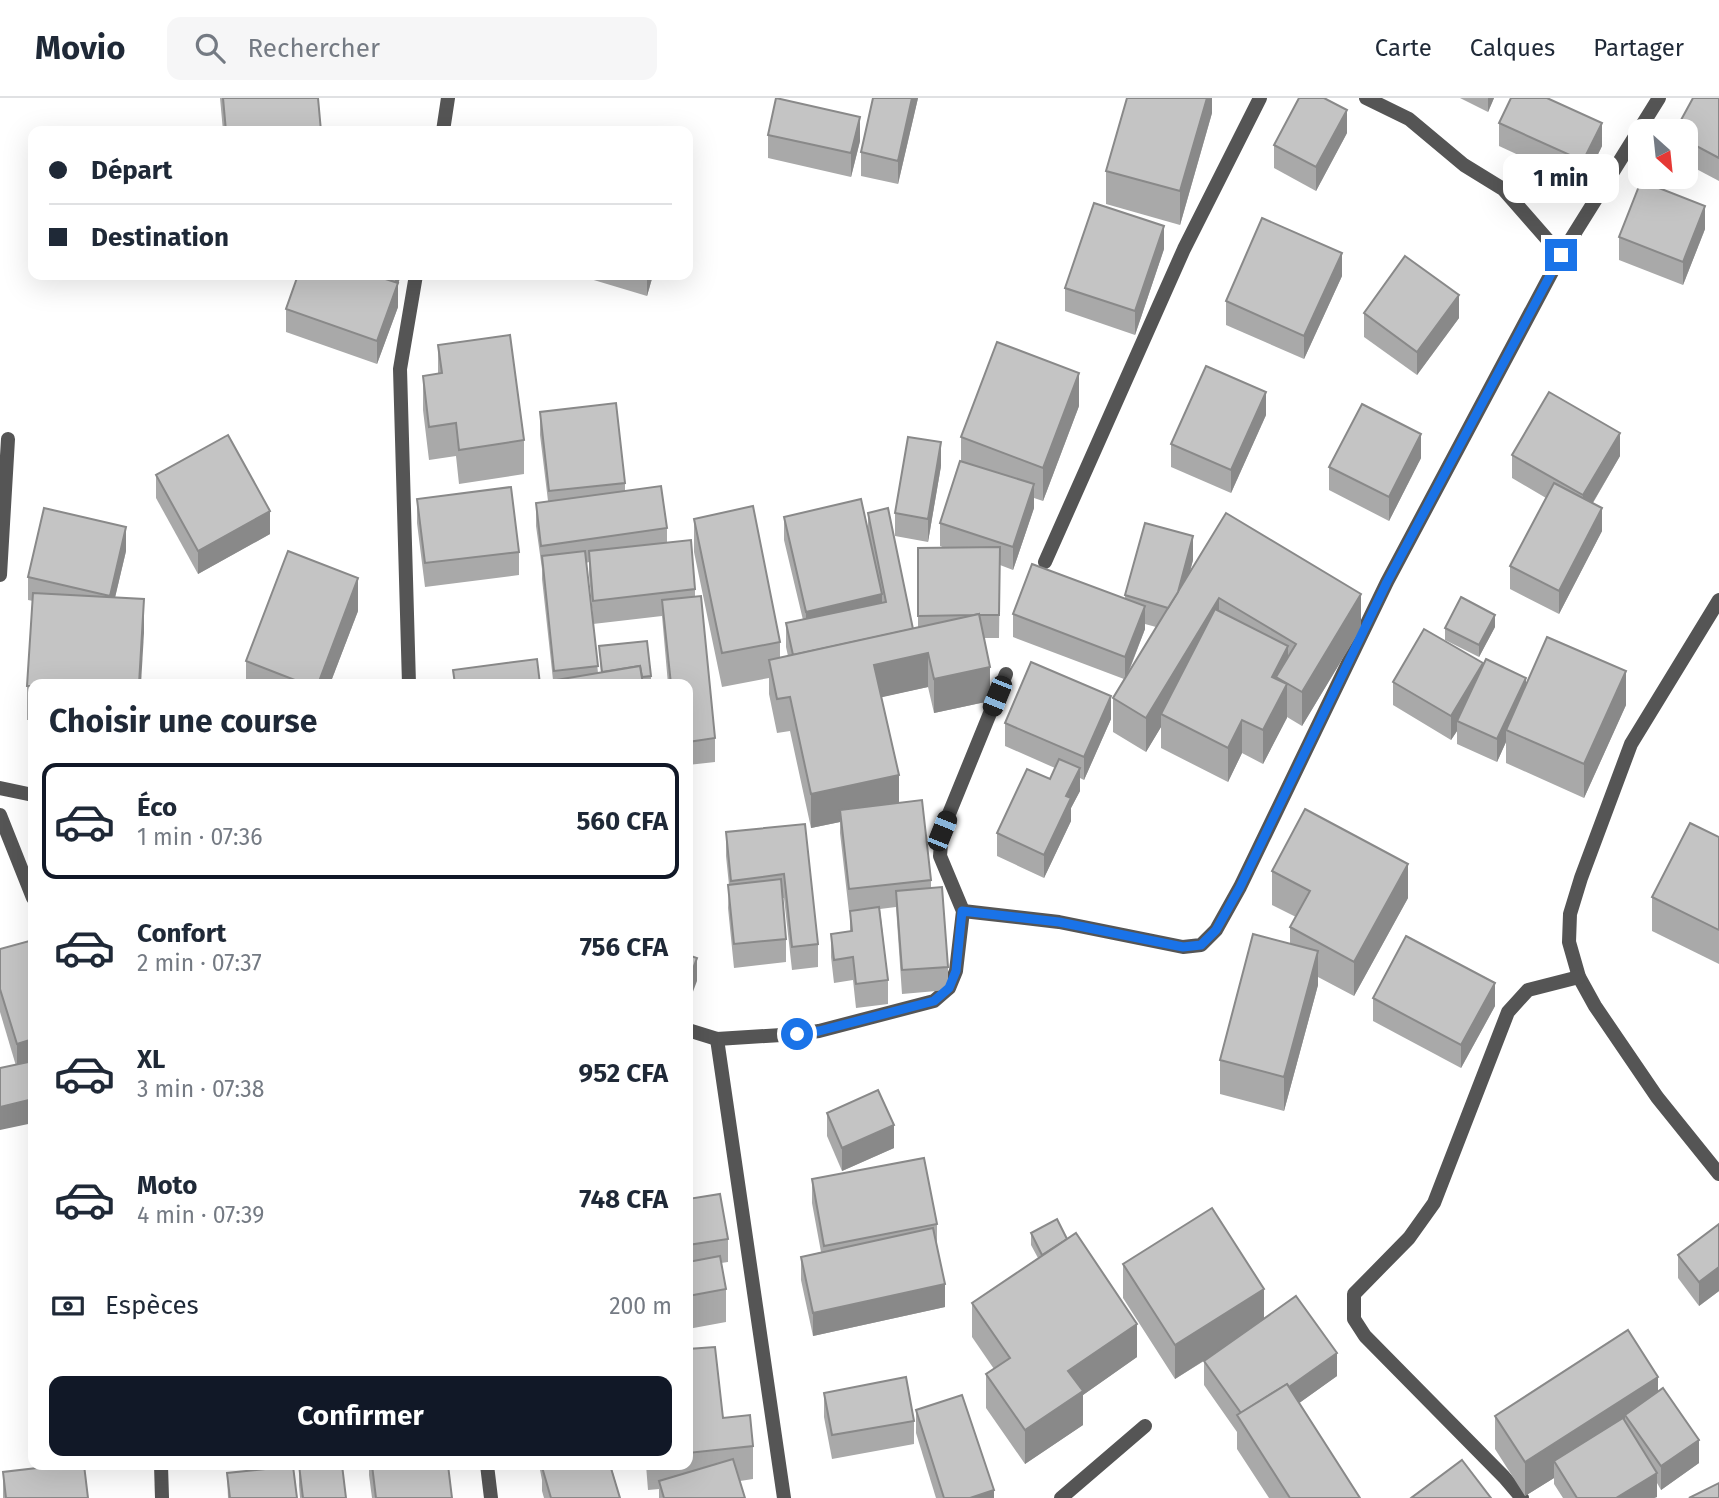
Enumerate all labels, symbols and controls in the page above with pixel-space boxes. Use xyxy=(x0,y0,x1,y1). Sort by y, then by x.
search box xyxy=(167,17,657,80)
text: Movio xyxy=(35,28,125,68)
icon: search xyxy=(191,29,229,67)
text: Rechercher xyxy=(247,33,380,64)
text: Carte xyxy=(1375,34,1432,62)
text: Calques xyxy=(1470,34,1555,62)
text: Partager xyxy=(1593,34,1684,62)
north arrow xyxy=(1628,119,1698,189)
map controls xyxy=(1628,119,1698,189)
callout: 1 min xyxy=(1503,153,1619,202)
text: Départ xyxy=(91,155,172,186)
text: 1 min xyxy=(1533,164,1589,192)
text: Destination xyxy=(91,222,229,253)
route end xyxy=(1545,239,1577,271)
car xyxy=(980,673,1015,719)
text: Choisir une course xyxy=(49,702,317,740)
icon: car xyxy=(53,790,116,853)
text: Éco xyxy=(137,792,177,823)
text: 560 CFA xyxy=(576,806,668,837)
car xyxy=(925,808,960,854)
text: 1 min · 07:36 xyxy=(137,823,263,851)
icon: car xyxy=(53,916,116,979)
text: Confort xyxy=(137,918,226,949)
text: 756 CFA xyxy=(580,932,668,963)
text: 2 min · 07:37 xyxy=(137,949,262,977)
route start xyxy=(781,1018,813,1050)
icon: car xyxy=(53,1042,116,1105)
text: XL xyxy=(137,1044,165,1075)
text: 952 CFA xyxy=(579,1058,668,1089)
text: 3 min · 07:38 xyxy=(137,1075,264,1103)
icon: car xyxy=(53,1168,116,1231)
text: Moto xyxy=(137,1170,197,1201)
text: 748 CFA xyxy=(579,1184,668,1215)
text: 4 min · 07:39 xyxy=(137,1201,264,1229)
icon: cash xyxy=(49,1287,87,1325)
text: Espèces xyxy=(105,1290,199,1321)
text: 200 m xyxy=(609,1292,672,1320)
button: Confirmer xyxy=(49,1376,672,1456)

